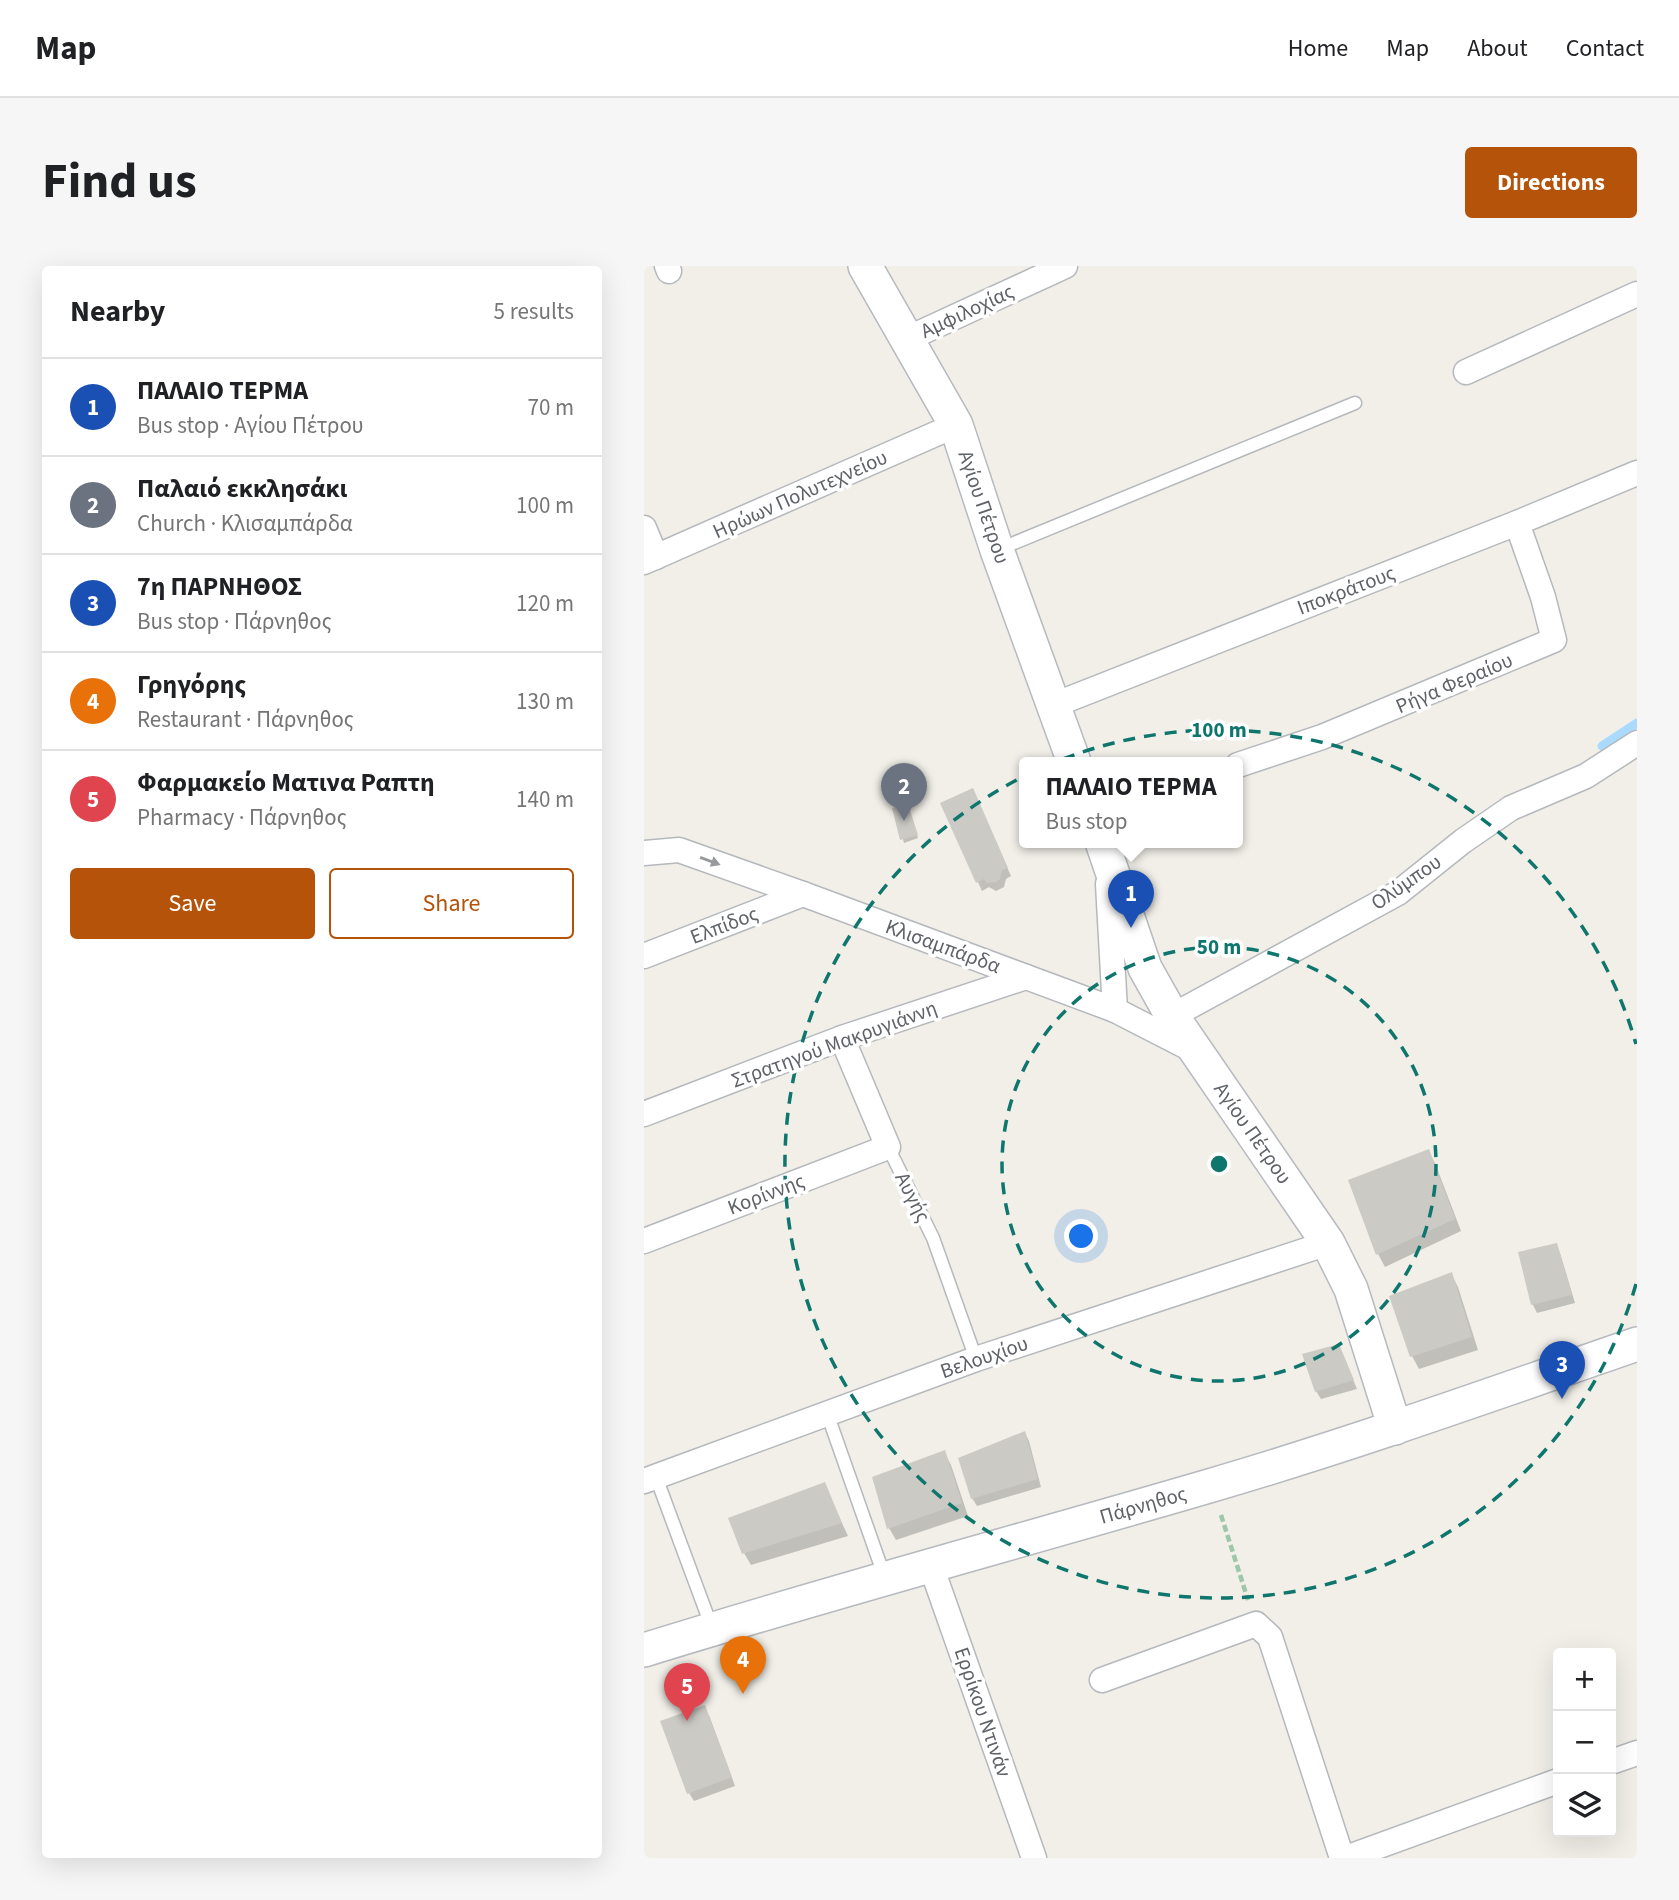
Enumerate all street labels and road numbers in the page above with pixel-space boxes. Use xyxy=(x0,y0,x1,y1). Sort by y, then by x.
street label: Αμφιλοχίας xyxy=(915,276,1019,346)
street label: Ηρώων Πολυτεχνείου xyxy=(708,442,892,546)
street label: Αγίου Πέτρου xyxy=(951,446,1017,568)
street label: Ιποκράτους xyxy=(1293,558,1399,622)
street label: Ρήγα Φεραίου xyxy=(1391,645,1517,721)
street label: Ολύμπου xyxy=(1365,847,1447,917)
street label: Ελπίδος xyxy=(686,898,762,952)
street label: Κλισαμπάρδα xyxy=(881,911,1005,981)
street label: Στρατηγού Μακρυγιάννη xyxy=(727,993,941,1095)
street label: Αγίου Πέτρου xyxy=(1207,1076,1299,1190)
street label: Κορίννης xyxy=(723,1166,809,1222)
street label: Αυγής xyxy=(888,1167,938,1227)
street label: Βελουχίου xyxy=(936,1328,1032,1386)
street label: Πάρνηθος xyxy=(1096,1478,1190,1532)
street label: Ερρίκου Ντινάν xyxy=(947,1643,1019,1781)

